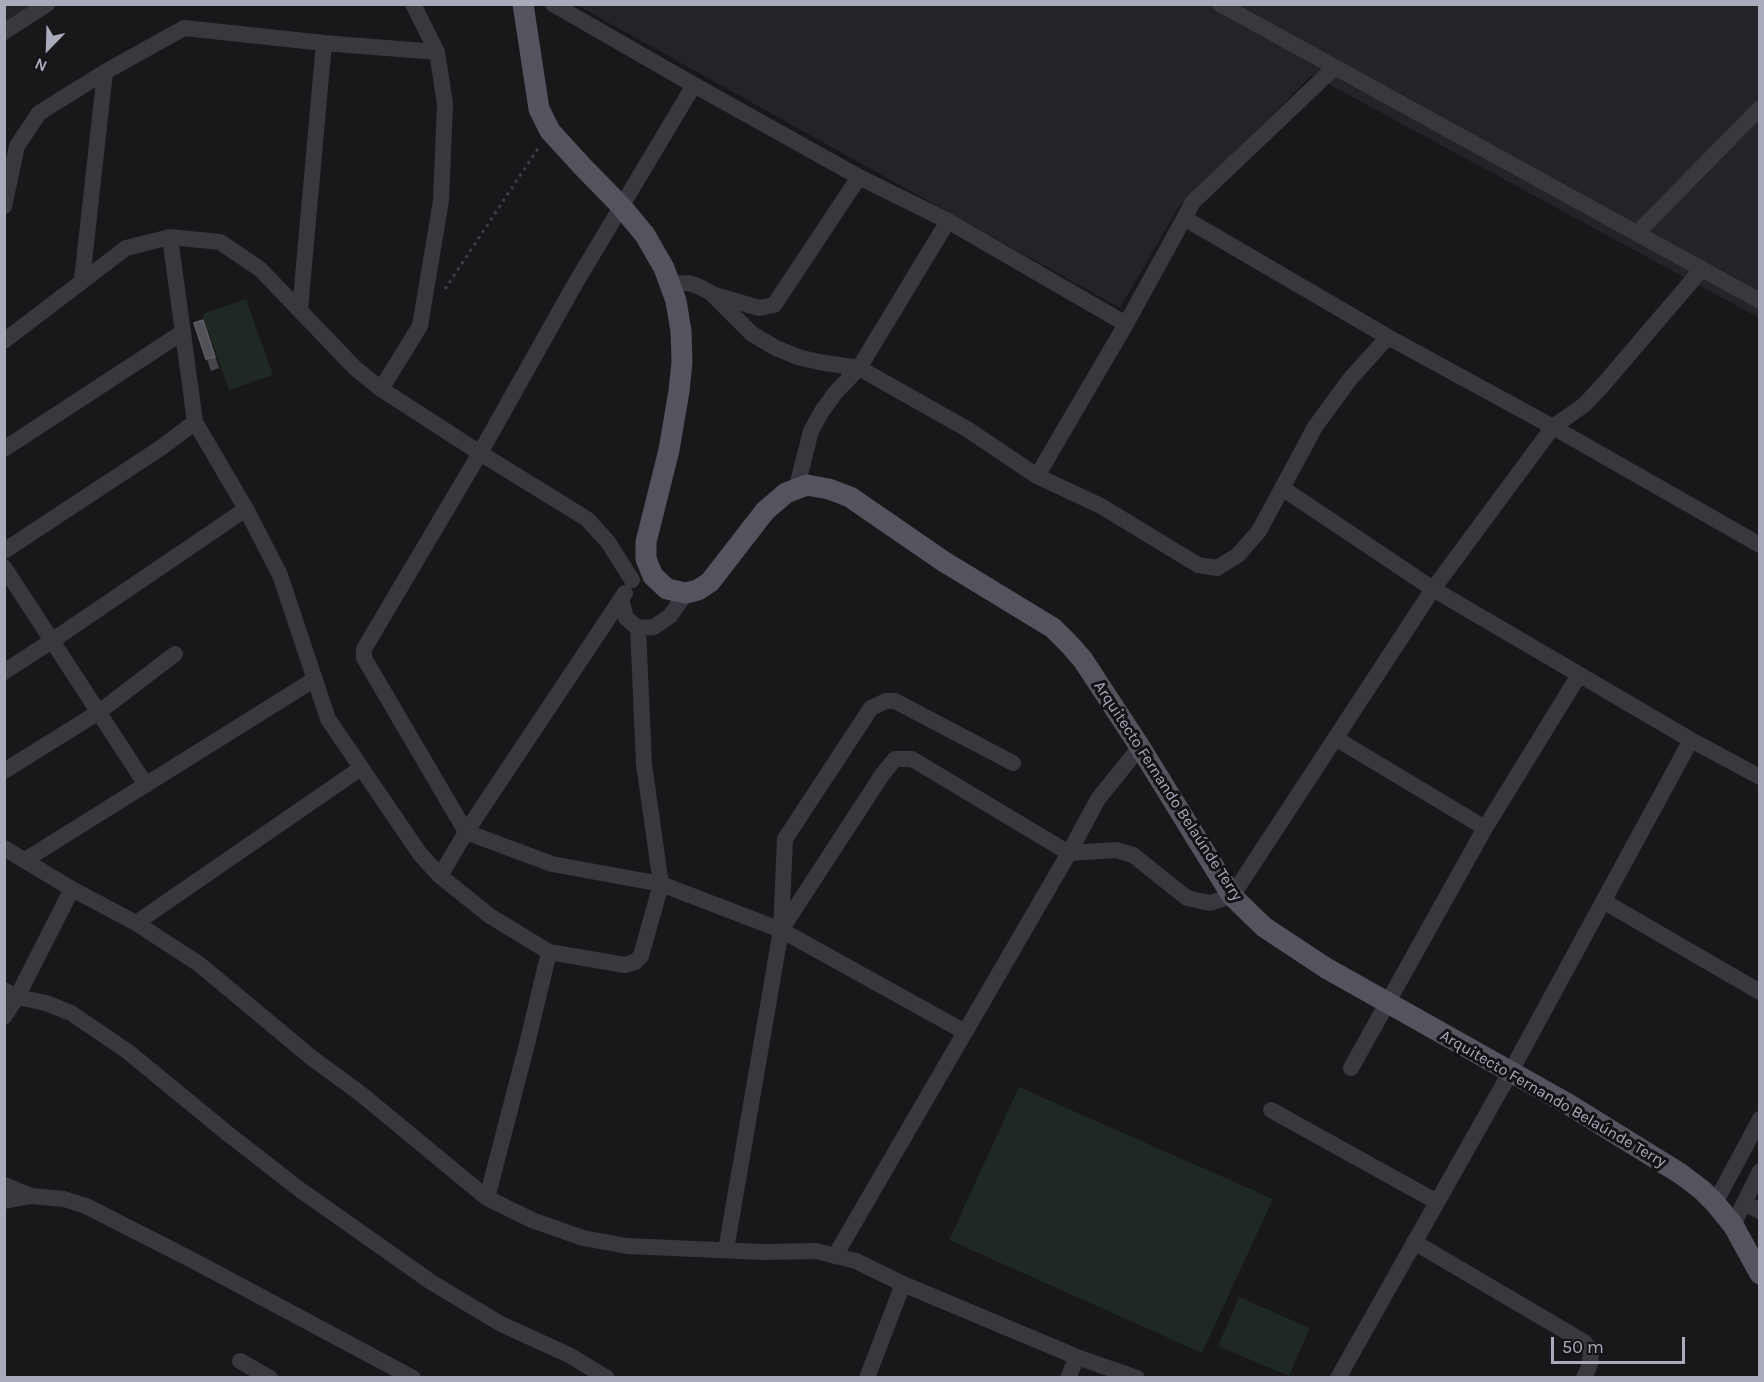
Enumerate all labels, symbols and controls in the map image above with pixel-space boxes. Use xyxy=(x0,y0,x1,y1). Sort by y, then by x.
north arrow xyxy=(18,18,78,78)
text: N xyxy=(32,54,50,76)
street label: Arquitecto Fernando Belaúnde Terry xyxy=(1090,677,1246,905)
street label: Arquitecto Fernando Belaúnde Terry xyxy=(1436,1026,1670,1172)
scale bar xyxy=(1554,1325,1688,1363)
text: 50 m xyxy=(1562,1336,1604,1358)

